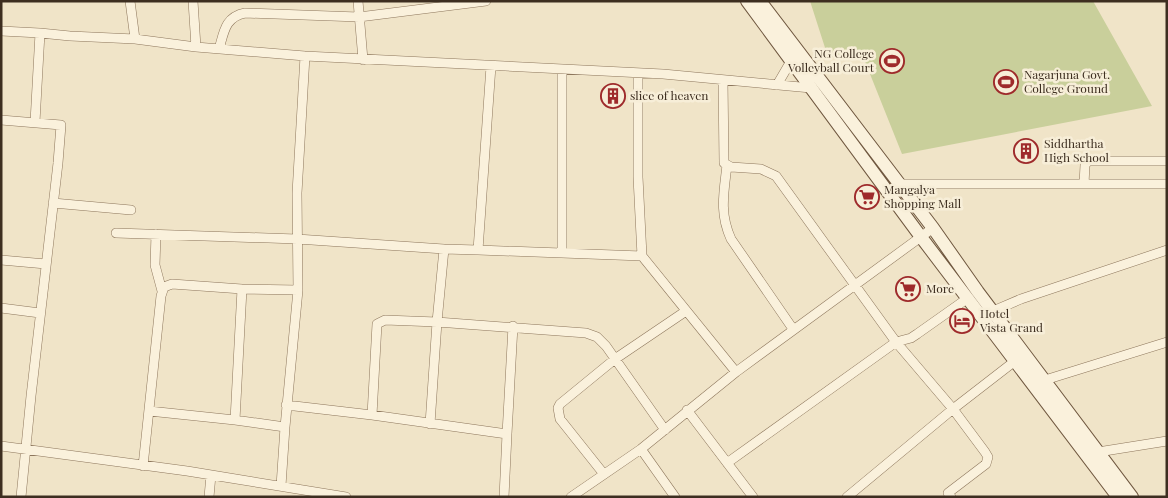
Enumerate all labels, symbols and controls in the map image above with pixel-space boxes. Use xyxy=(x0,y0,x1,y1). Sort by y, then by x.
place label: NG College Volleyball Court xyxy=(787,45,875,75)
sports icon: NG College Volleyball Court xyxy=(879,48,905,74)
place label: Nagarjuna Govt. College Ground xyxy=(1024,66,1110,96)
sports icon: Nagarjuna Govt. College Ground xyxy=(993,69,1019,95)
building icon: slice of heaven xyxy=(600,83,626,109)
place label: slice of heaven xyxy=(630,87,708,103)
place label: Siddhartha High School xyxy=(1044,135,1109,165)
building icon: Siddhartha High School xyxy=(1013,138,1039,164)
place label: Mangalya Shopping Mall xyxy=(884,181,962,211)
supermarket icon: Mangalya Shopping Mall xyxy=(854,184,880,210)
supermarket icon: More xyxy=(895,276,921,302)
place label: More xyxy=(926,280,954,296)
place label: Hotel Vista Grand xyxy=(979,305,1043,335)
hotel icon: Hotel Vista Grand xyxy=(949,308,975,334)

